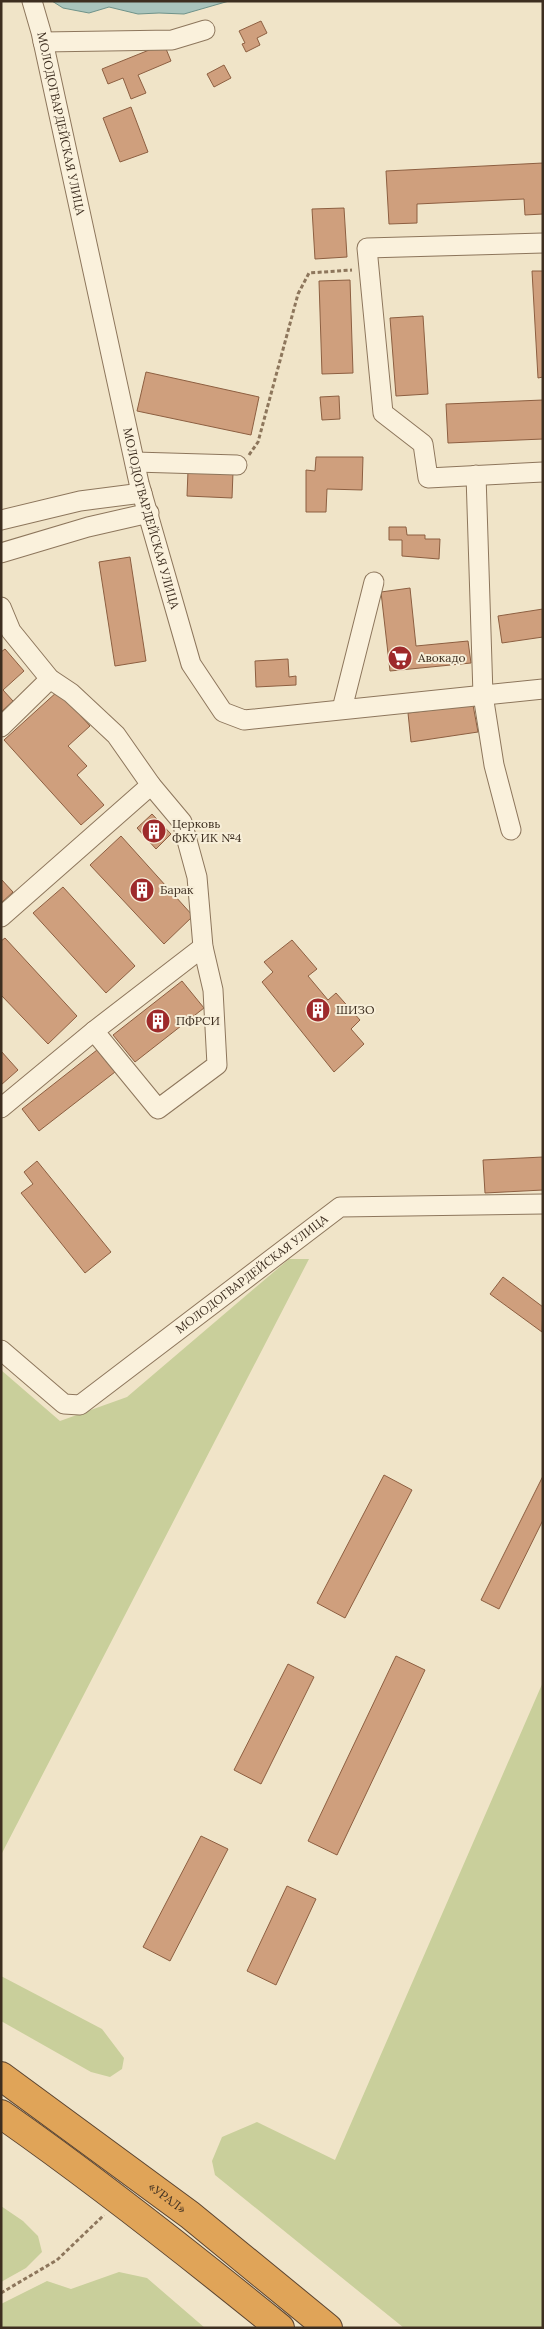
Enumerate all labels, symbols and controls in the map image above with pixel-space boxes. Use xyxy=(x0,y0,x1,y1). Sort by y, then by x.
street label: МОЛОДОГВАРДЕЙСКАЯ УЛИЦА xyxy=(34,30,89,217)
street label: МОЛОДОГВАРДЕЙСКАЯ УЛИЦА xyxy=(120,426,183,611)
supermarket icon: Авокадо xyxy=(387,645,413,671)
place label: Авокадо xyxy=(417,650,466,665)
place label: Церковь ФКУ ИК №4 xyxy=(172,816,242,845)
building icon: Церковь ФКУ ИК №4 xyxy=(141,818,167,844)
building icon: Барак xyxy=(129,877,155,903)
place label: Барак xyxy=(160,882,194,897)
building icon: ШИЗО xyxy=(305,997,331,1023)
place label: ШИЗО xyxy=(336,1002,374,1017)
building icon: ПФРСИ xyxy=(145,1008,171,1034)
place label: ПФРСИ xyxy=(176,1013,220,1028)
street label: МОЛОДОГВАРДЕЙСКАЯ УЛИЦА xyxy=(173,1211,331,1336)
street label: «УРАЛ» xyxy=(145,2179,189,2217)

